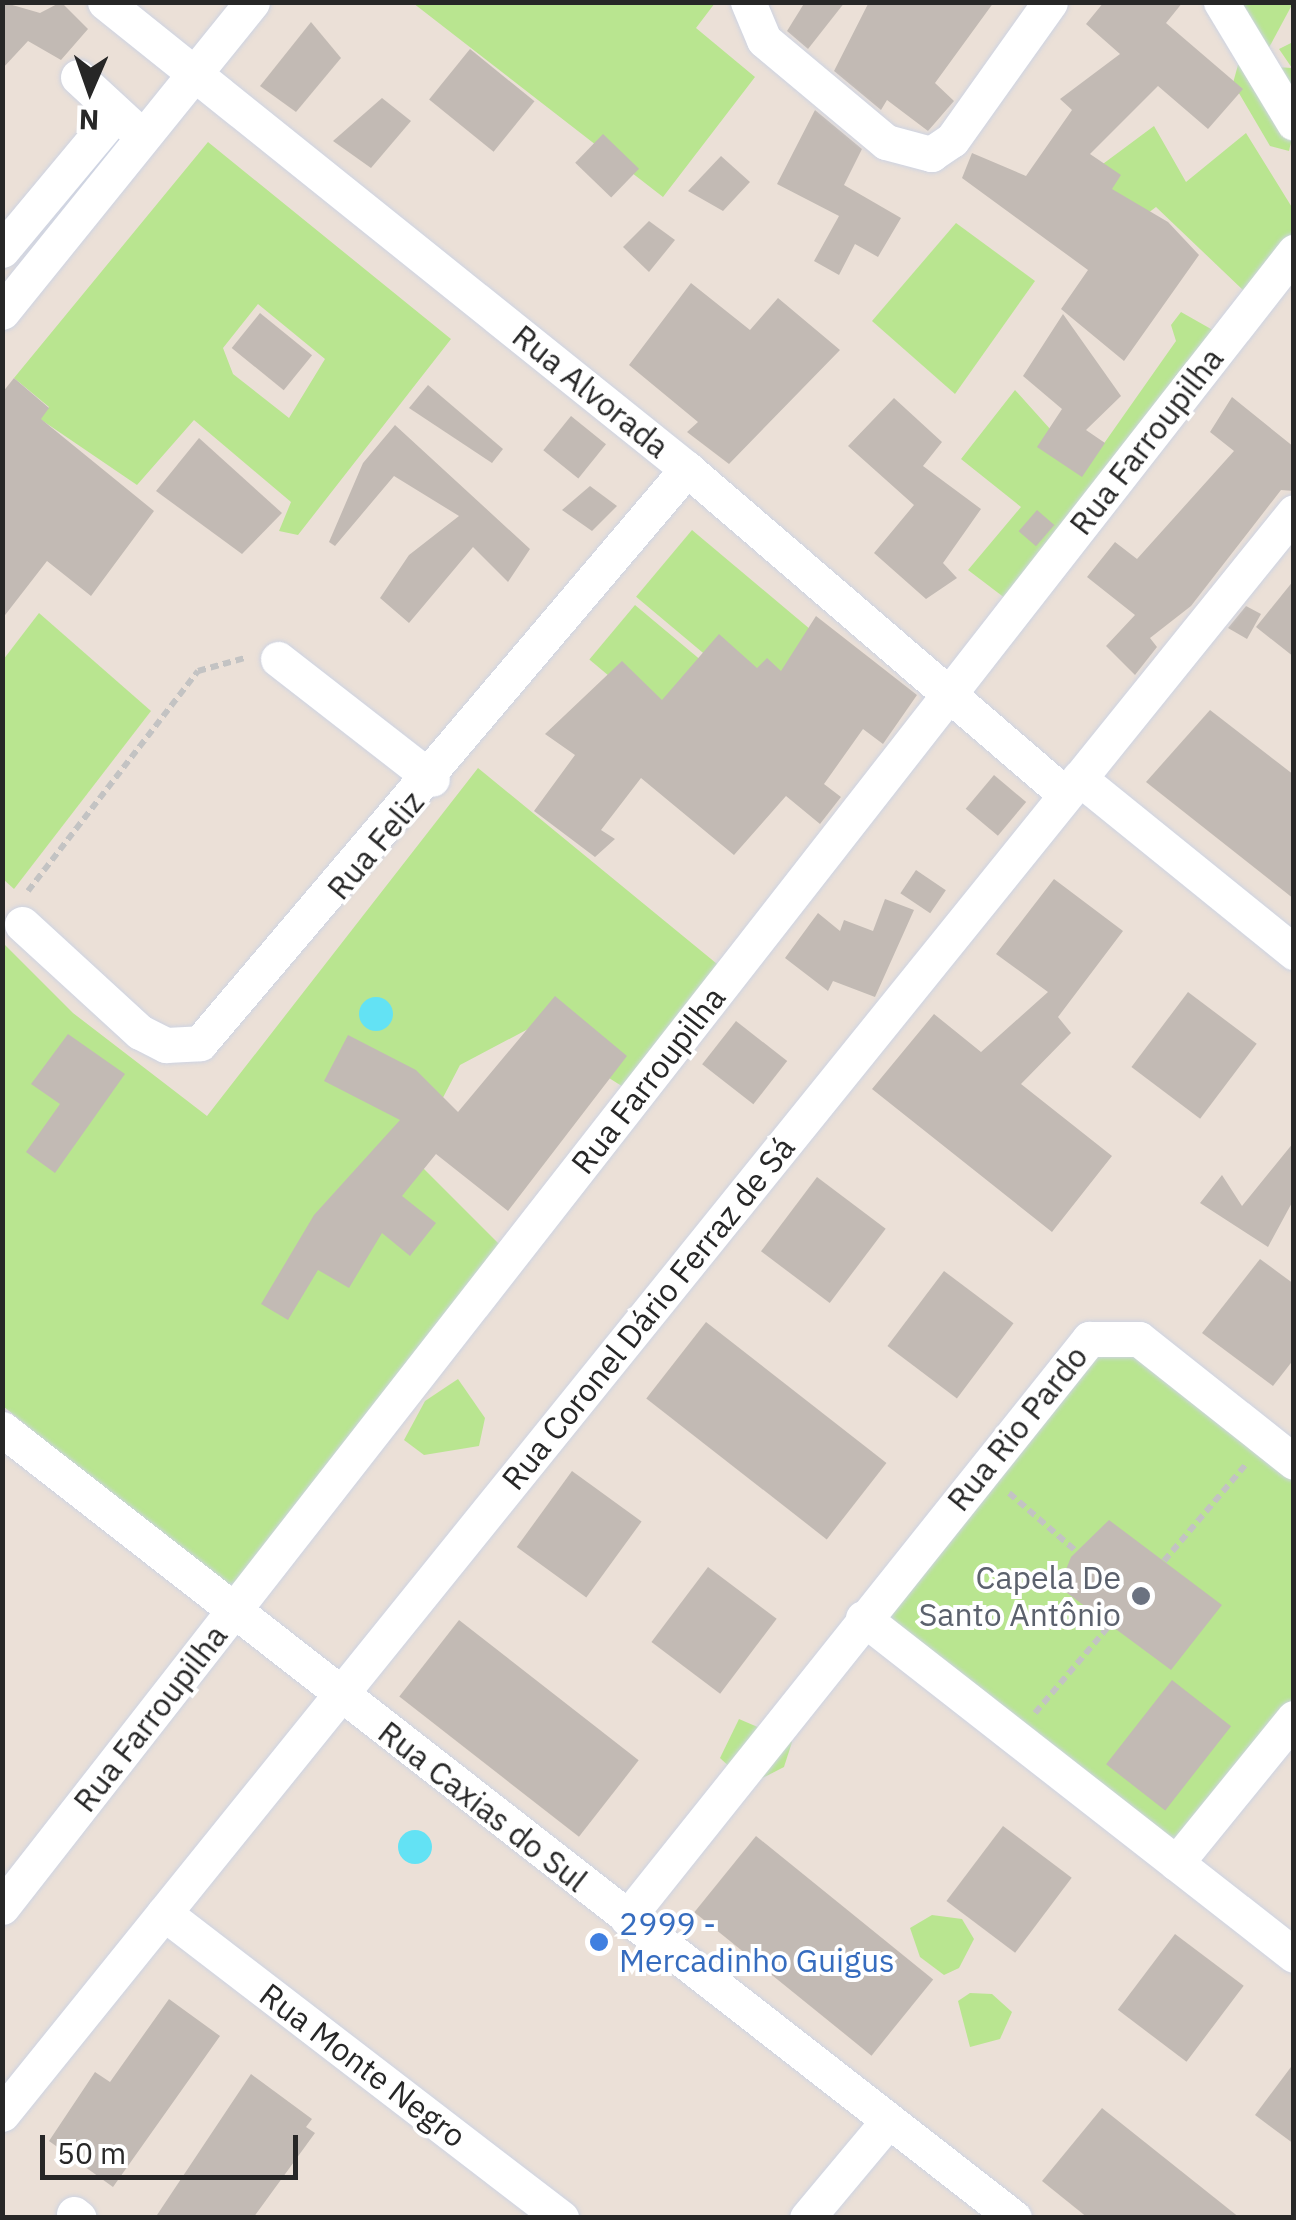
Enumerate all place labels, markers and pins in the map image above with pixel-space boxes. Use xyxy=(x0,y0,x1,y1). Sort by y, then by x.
place label: Capela De Santo Antônio xyxy=(919,1559,1121,1634)
marker: Capela De Santo Antônio xyxy=(1130,1585,1152,1607)
place label: 2999 - Mercadinho Guigus xyxy=(619,1905,895,1980)
marker: 2999 - Mercadinho Guigus xyxy=(588,1931,610,1953)

